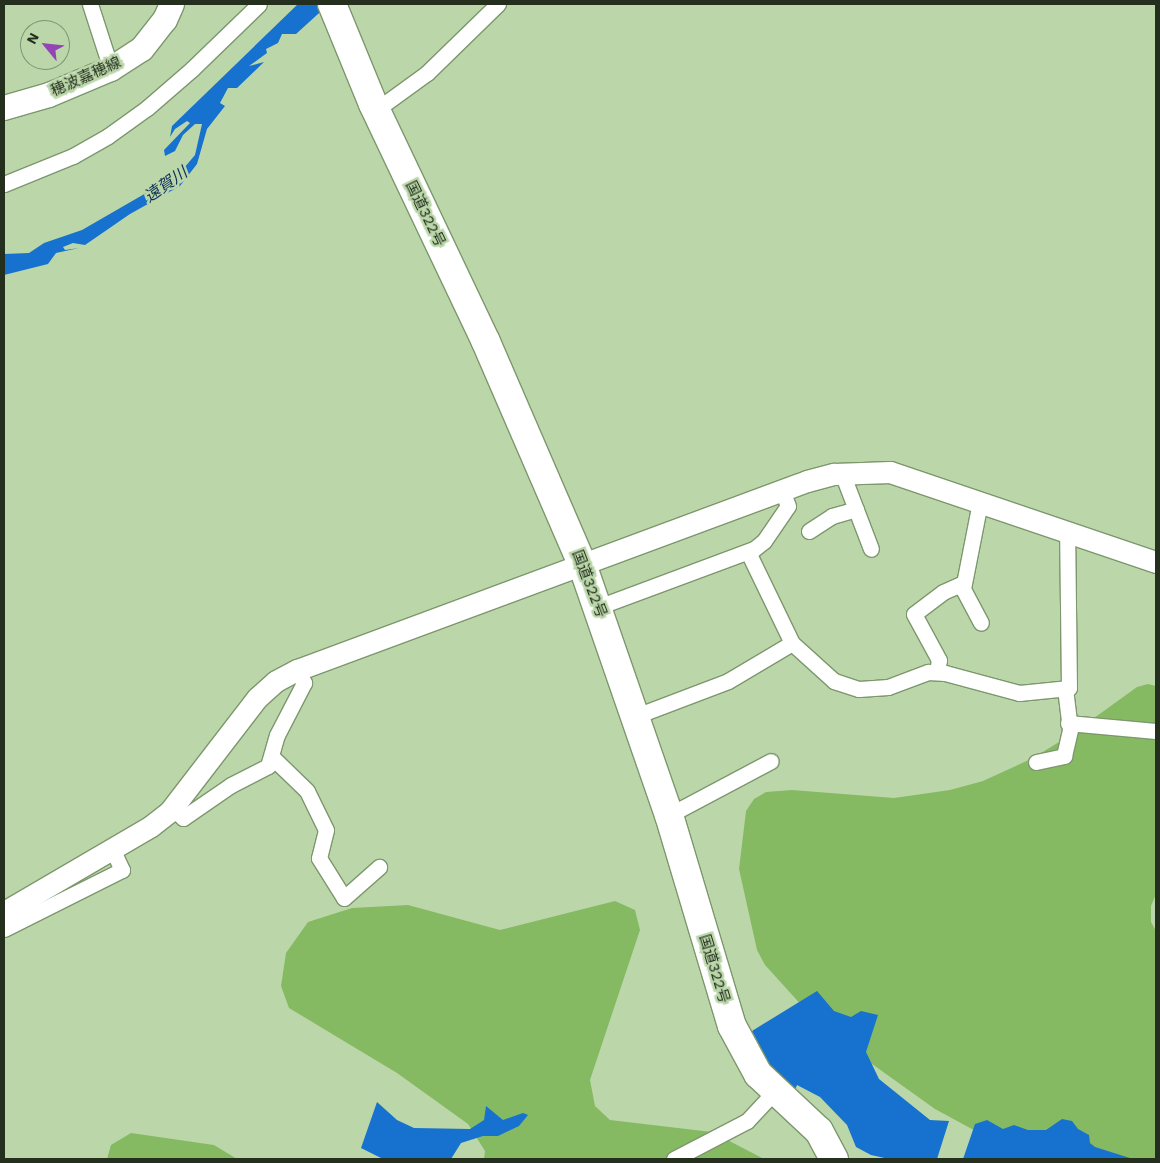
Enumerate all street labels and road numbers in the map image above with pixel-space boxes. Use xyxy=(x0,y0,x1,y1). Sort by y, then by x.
street label: 穂波嘉穂線 xyxy=(48,54,124,100)
street label: 国道322号 xyxy=(401,178,449,250)
street label: 国道322号 xyxy=(568,548,610,620)
street label: 国道322号 xyxy=(695,932,733,1006)

